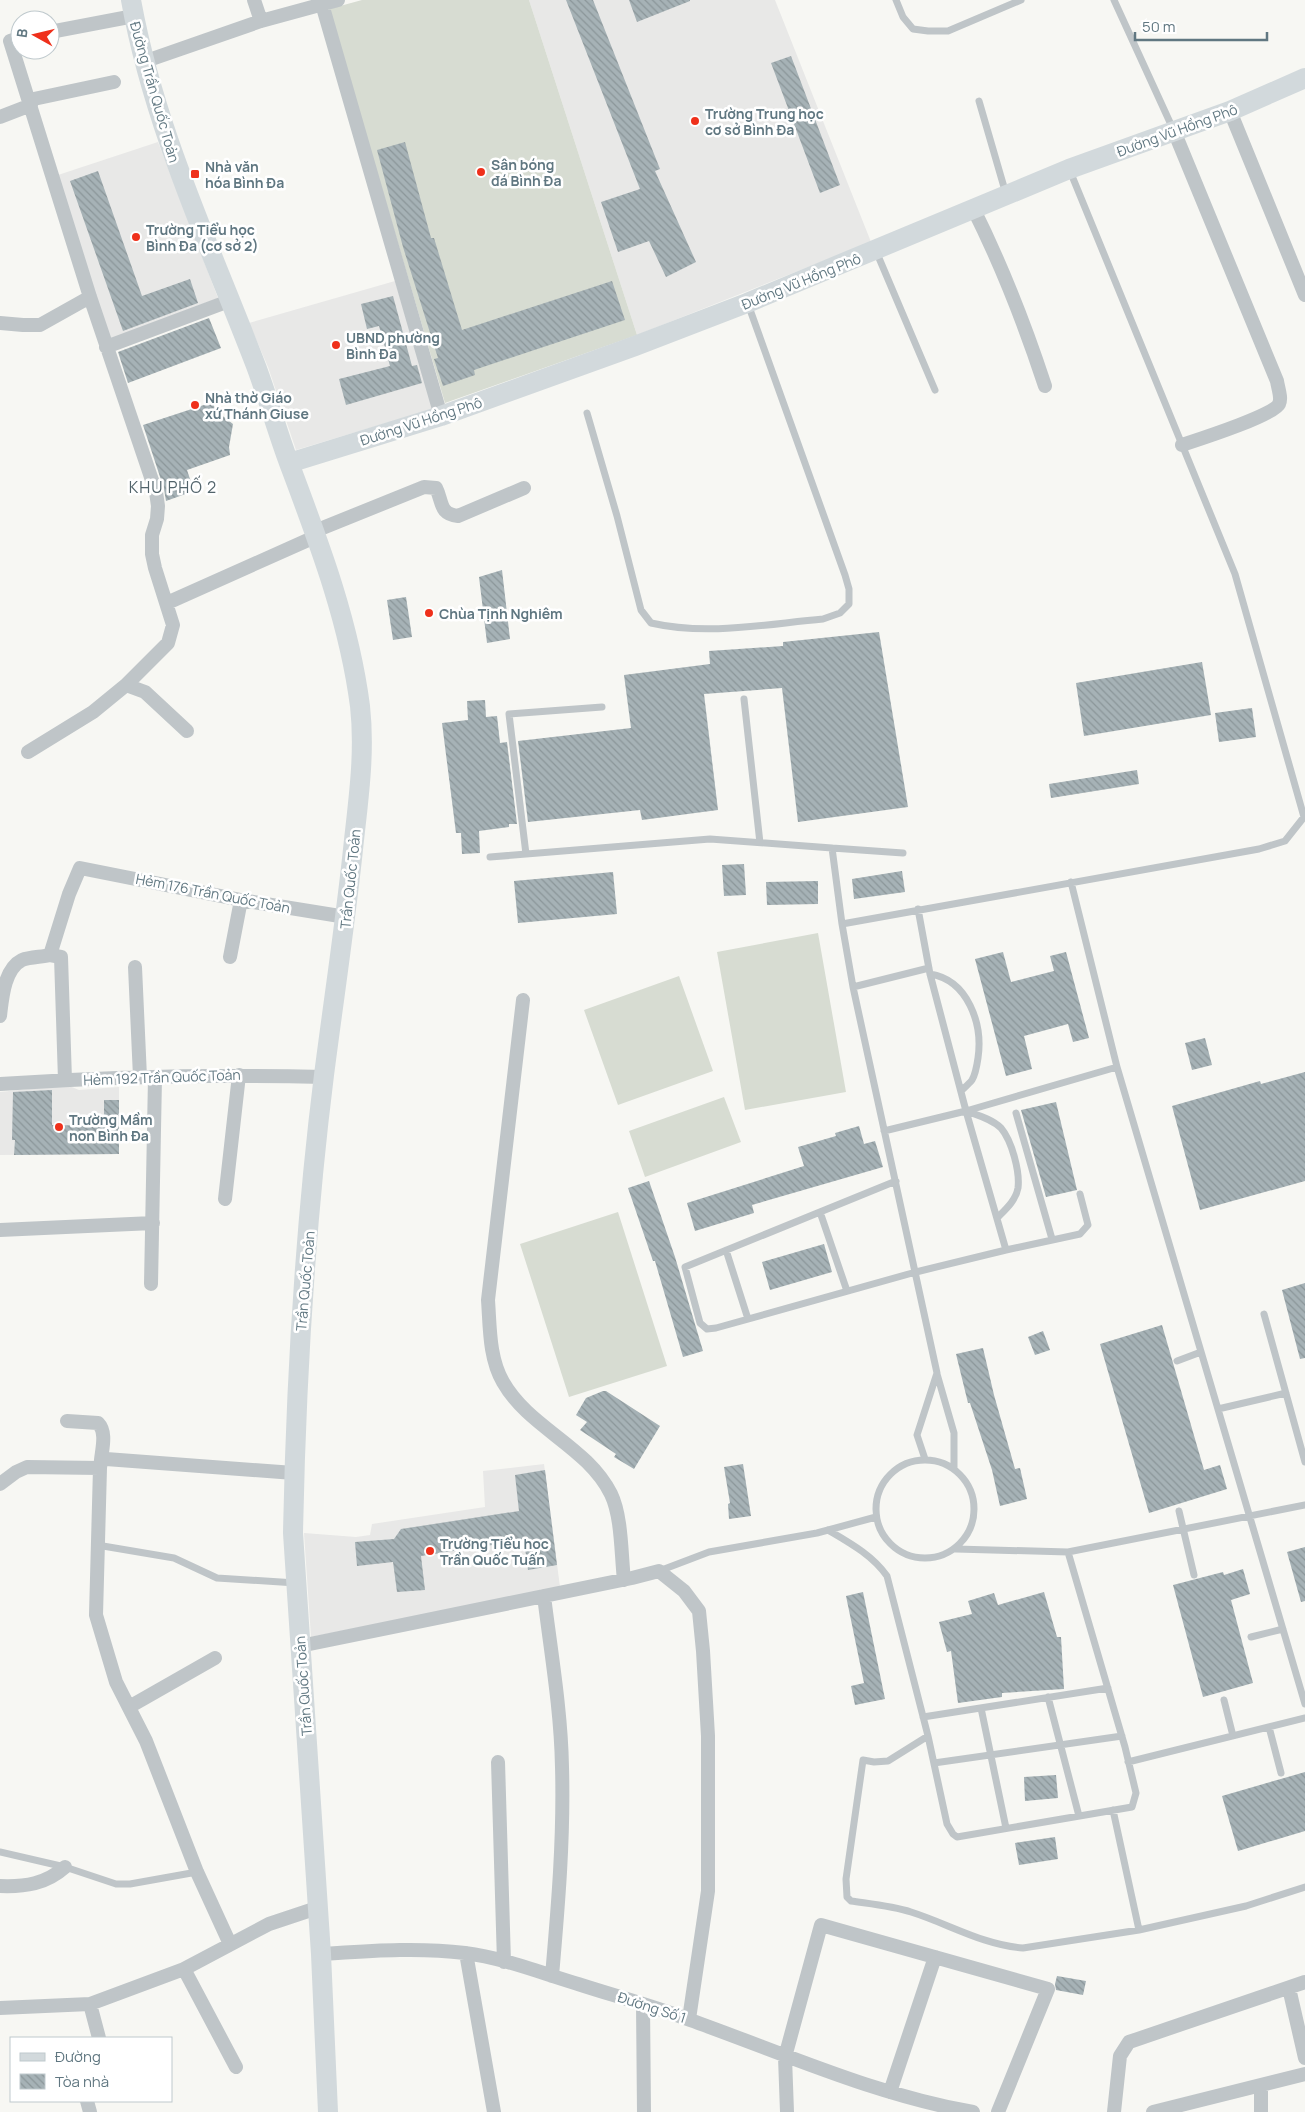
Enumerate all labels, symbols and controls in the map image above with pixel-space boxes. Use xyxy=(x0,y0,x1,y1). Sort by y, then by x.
north arrow xyxy=(10,10,60,60)
scale bar xyxy=(1135,10,1268,42)
text: 50 m xyxy=(1142,16,1176,37)
street label: Đường Trần Quốc Toản xyxy=(126,19,184,165)
text: B xyxy=(12,27,32,39)
street label: Đường Vũ Hồng Phô xyxy=(1114,99,1240,161)
place label: Trường Trung học cơ sở Bình Đa xyxy=(705,104,824,139)
marker: Trường Trung học cơ sở Bình Đa xyxy=(689,115,701,127)
place label: Sân bóng đá Bình Đa xyxy=(491,155,561,190)
place label: Nhà văn hóa Bình Đa xyxy=(205,157,284,192)
marker: Sân bóng đá Bình Đa xyxy=(475,166,487,178)
marker: Nhà văn hóa Bình Đa xyxy=(189,168,201,180)
place label: Trường Tiểu học Bình Đa (cơ sở 2) xyxy=(146,220,259,255)
marker: Trường Tiểu học Bình Đa (cơ sở 2) xyxy=(130,231,142,243)
street label: Đường Vũ Hồng Phô xyxy=(739,248,863,314)
place label: UBND phường Bình Đa xyxy=(346,328,440,363)
marker: UBND phường Bình Đa xyxy=(330,339,342,351)
place label: Nhà thờ Giáo xứ Thánh Giuse xyxy=(205,388,309,423)
street label: Đường Vũ Hồng Phô xyxy=(358,392,484,450)
marker: Nhà thờ Giáo xứ Thánh Giuse xyxy=(189,399,201,411)
district label: KHU PHỐ 2 xyxy=(129,475,217,498)
place label: Chùa Tịnh Nghiêm xyxy=(439,604,563,623)
marker: Chùa Tịnh Nghiêm xyxy=(423,607,435,619)
street label: Trần Quốc Toản xyxy=(335,828,365,930)
street label: Hẻm 176 Trần Quốc Toản xyxy=(134,869,292,917)
street label: Hẻm 192 Trần Quốc Toản xyxy=(83,1065,241,1089)
place label: Trường Mầm non Bình Đa xyxy=(69,1110,153,1145)
marker: Trường Mầm non Bình Đa xyxy=(53,1121,65,1133)
street label: Trần Quốc Toản xyxy=(291,1230,319,1332)
place label: Trường Tiểu học Trần Quốc Tuấn xyxy=(440,1534,549,1569)
marker: Trường Tiểu học Trần Quốc Tuấn xyxy=(424,1545,436,1557)
street label: Trần Quốc Toản xyxy=(290,1635,316,1737)
street label: Đường Số 1 xyxy=(615,1987,689,2027)
legend xyxy=(10,2037,172,2102)
text: Đường xyxy=(55,2046,101,2067)
text: Tòa nhà xyxy=(55,2071,109,2092)

